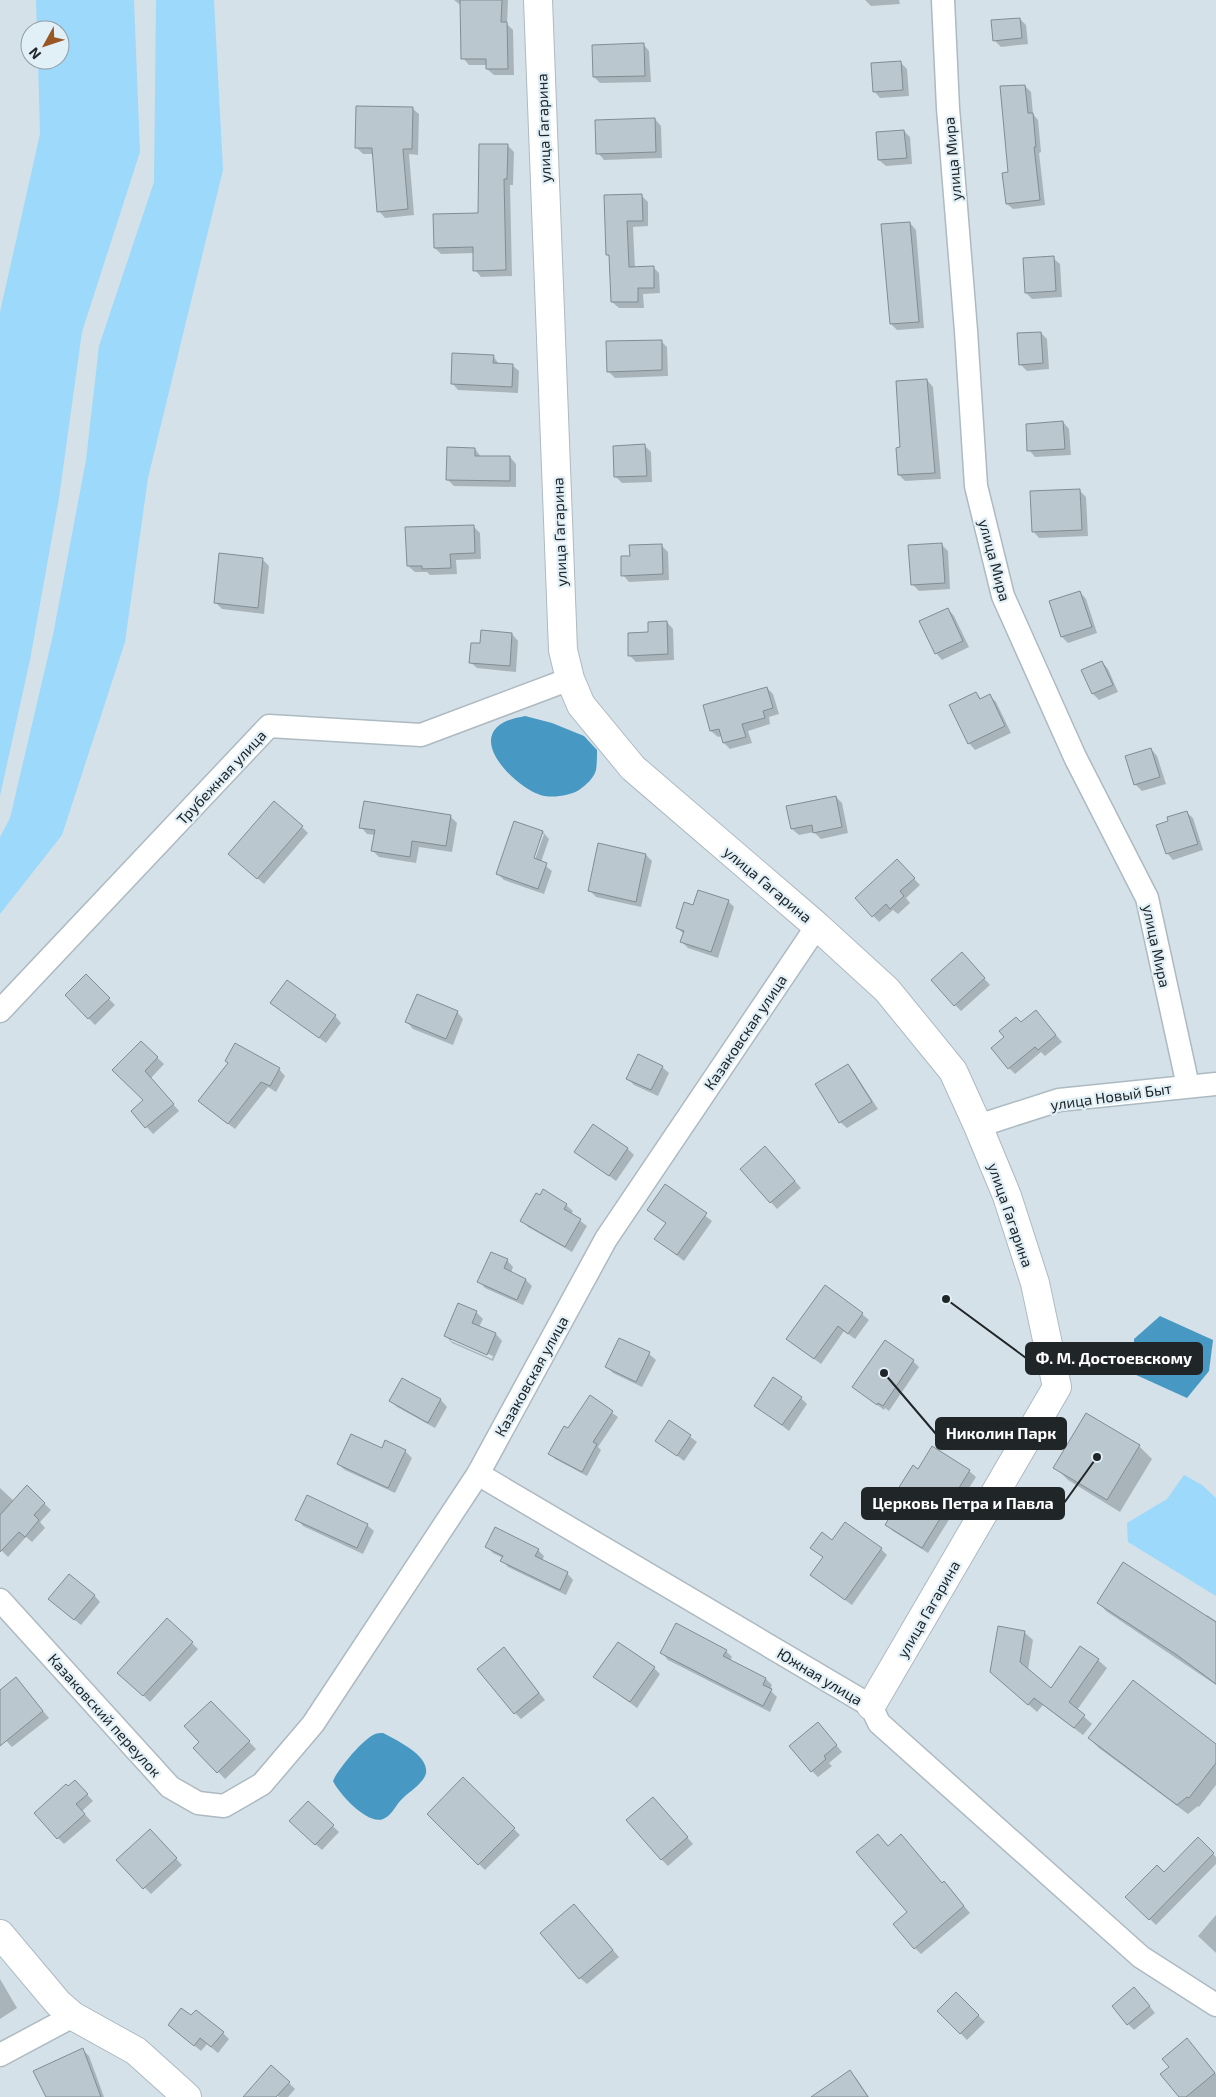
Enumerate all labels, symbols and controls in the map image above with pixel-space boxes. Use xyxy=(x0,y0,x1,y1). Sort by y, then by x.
north arrow xyxy=(20,20,70,70)
text: N xyxy=(25,44,44,63)
street label: улица Гагарина xyxy=(532,73,555,183)
street label: улица Мира xyxy=(939,116,966,202)
street label: улица Гагарина xyxy=(548,477,571,587)
street label: улица Мира xyxy=(974,517,1015,603)
street label: Трубежная улица xyxy=(173,726,270,829)
street label: улица Гагарина xyxy=(720,842,816,927)
street label: улица Мира xyxy=(1138,903,1175,989)
street label: Казаковская улица xyxy=(700,971,791,1094)
street label: улица Новый Быт xyxy=(1049,1079,1173,1114)
street label: улица Гагарина xyxy=(984,1160,1037,1270)
street label: Казаковская улица xyxy=(490,1313,572,1440)
callout: Ф. М. Достоевскому xyxy=(1026,1343,1202,1374)
text: Ф. М. Достоевскому xyxy=(1036,1348,1192,1367)
callout: Николин Парк xyxy=(936,1418,1066,1449)
text: Николин Парк xyxy=(946,1423,1056,1442)
callout: Церковь Петра и Павла xyxy=(862,1488,1064,1519)
text: Церковь Петра и Павла xyxy=(872,1493,1054,1512)
street label: улица Гагарина xyxy=(893,1557,964,1661)
street label: Южная улица xyxy=(774,1644,866,1709)
street label: Казаковский переулок xyxy=(44,1649,165,1781)

